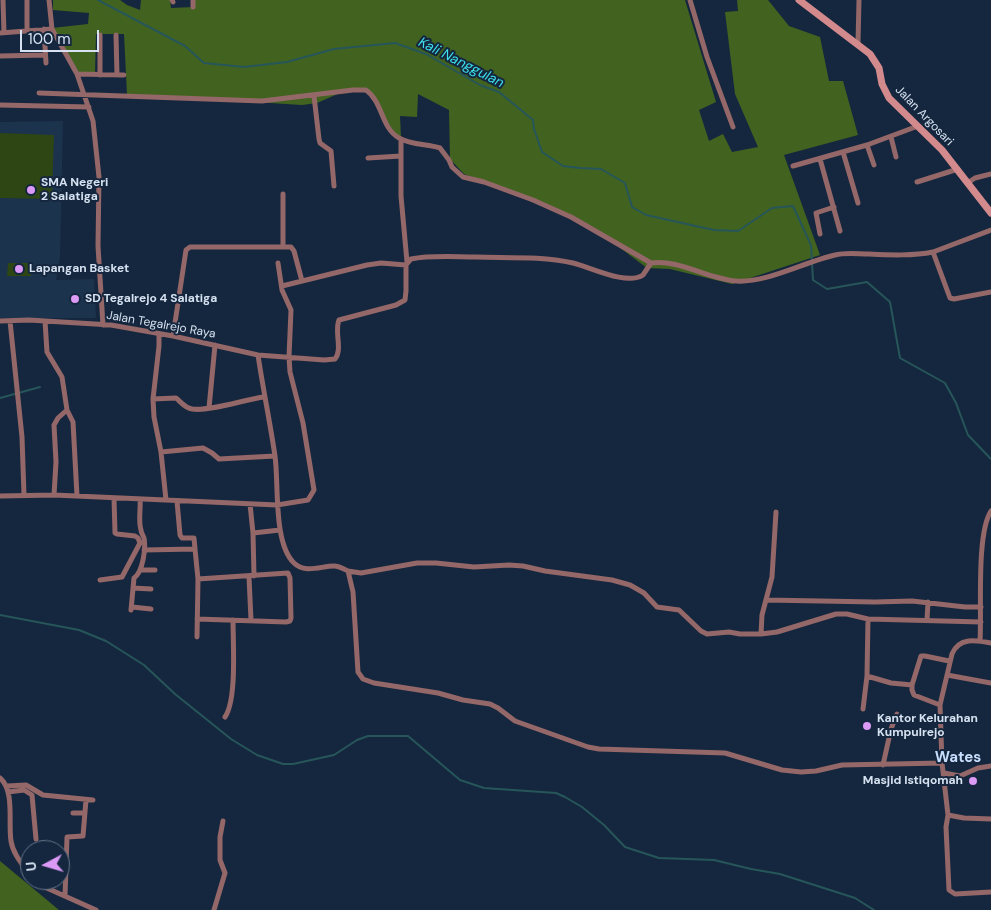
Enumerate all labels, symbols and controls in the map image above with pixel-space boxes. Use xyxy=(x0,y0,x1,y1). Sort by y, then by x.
scale bar xyxy=(22,20,101,52)
text: 100 m xyxy=(28,29,71,49)
water label: Kali Nanggulan xyxy=(415,34,507,92)
street label: Jalan Argosari xyxy=(892,83,956,149)
place label: SMA Negeri 2 Salatiga xyxy=(41,176,108,204)
marker: SMA Negeri 2 Salatiga xyxy=(25,184,37,196)
place label: Lapangan Basket xyxy=(29,262,129,276)
marker: Lapangan Basket xyxy=(13,263,25,275)
place label: SD Tegalrejo 4 Salatiga xyxy=(85,292,217,306)
marker: SD Tegalrejo 4 Salatiga xyxy=(69,293,81,305)
street label: Jalan Tegalrejo Raya xyxy=(105,308,217,342)
place label: Kantor Kelurahan Kumpulrejo xyxy=(877,712,978,740)
marker: Kantor Kelurahan Kumpulrejo xyxy=(861,720,873,732)
district label: Wates xyxy=(935,749,981,767)
place label: Masjid Istiqomah xyxy=(863,774,963,788)
marker: Masjid Istiqomah xyxy=(967,775,979,787)
north arrow xyxy=(20,840,70,890)
text: U xyxy=(22,861,41,872)

